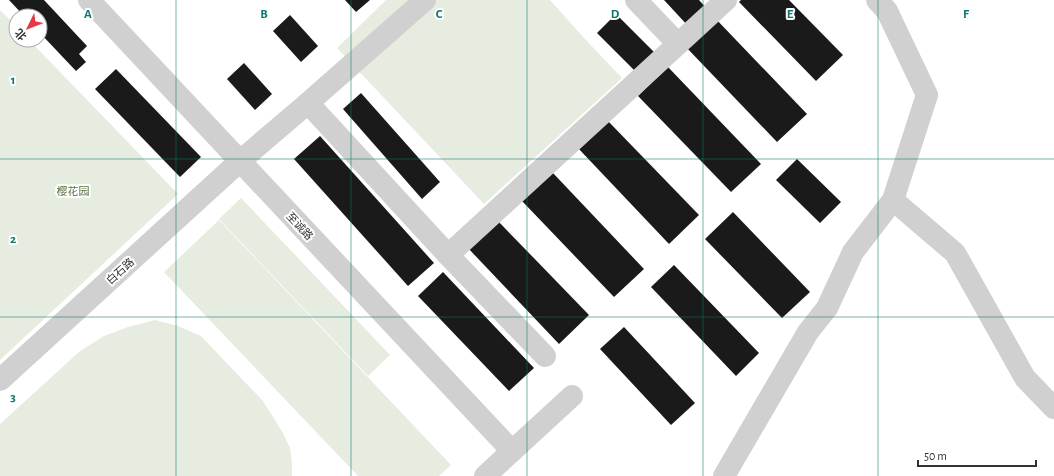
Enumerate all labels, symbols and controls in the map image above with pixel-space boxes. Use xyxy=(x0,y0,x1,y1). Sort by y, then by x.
north arrow xyxy=(8,8,48,48)
text: A xyxy=(84,8,92,21)
text: B xyxy=(260,8,268,21)
text: C xyxy=(436,8,443,21)
text: D xyxy=(611,8,620,21)
text: E xyxy=(787,8,794,21)
text: F xyxy=(963,8,970,21)
text: 北 xyxy=(13,27,29,42)
text: 1 xyxy=(11,74,15,87)
park label: 樱花园 xyxy=(57,186,90,197)
street label: 至诚路 xyxy=(284,210,316,242)
text: 2 xyxy=(10,233,16,246)
street label: 白石路 xyxy=(104,256,136,286)
text: 3 xyxy=(10,391,16,404)
scale bar xyxy=(918,442,1036,468)
text: 50 m xyxy=(924,450,947,462)

